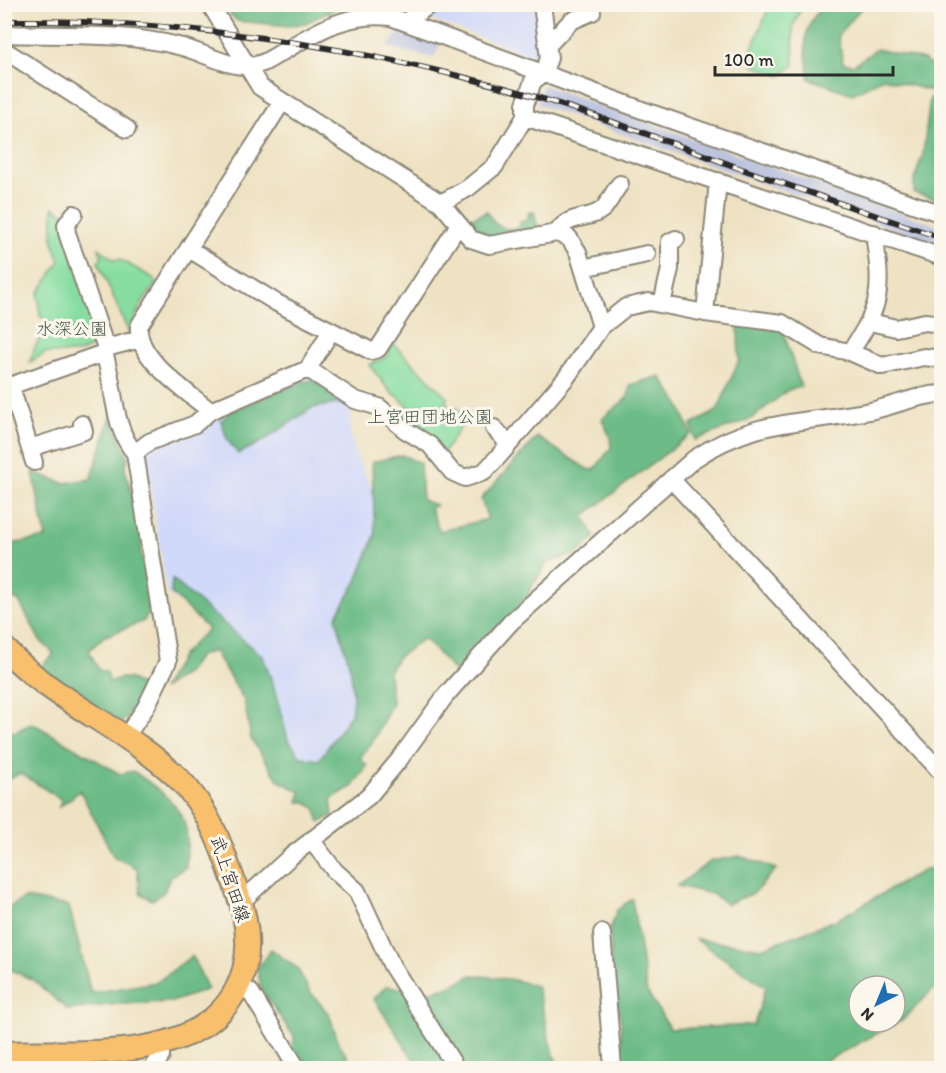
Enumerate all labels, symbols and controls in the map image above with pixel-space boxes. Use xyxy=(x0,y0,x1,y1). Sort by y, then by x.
scale bar xyxy=(715,39,894,77)
text: 100 m xyxy=(724,49,774,71)
park label: 水深公園 xyxy=(36,318,108,340)
park label: 上宮田団地公園 xyxy=(367,406,493,428)
street label: 武上宮田線 xyxy=(206,833,254,925)
north arrow xyxy=(847,974,907,1034)
text: N xyxy=(857,1004,878,1025)

